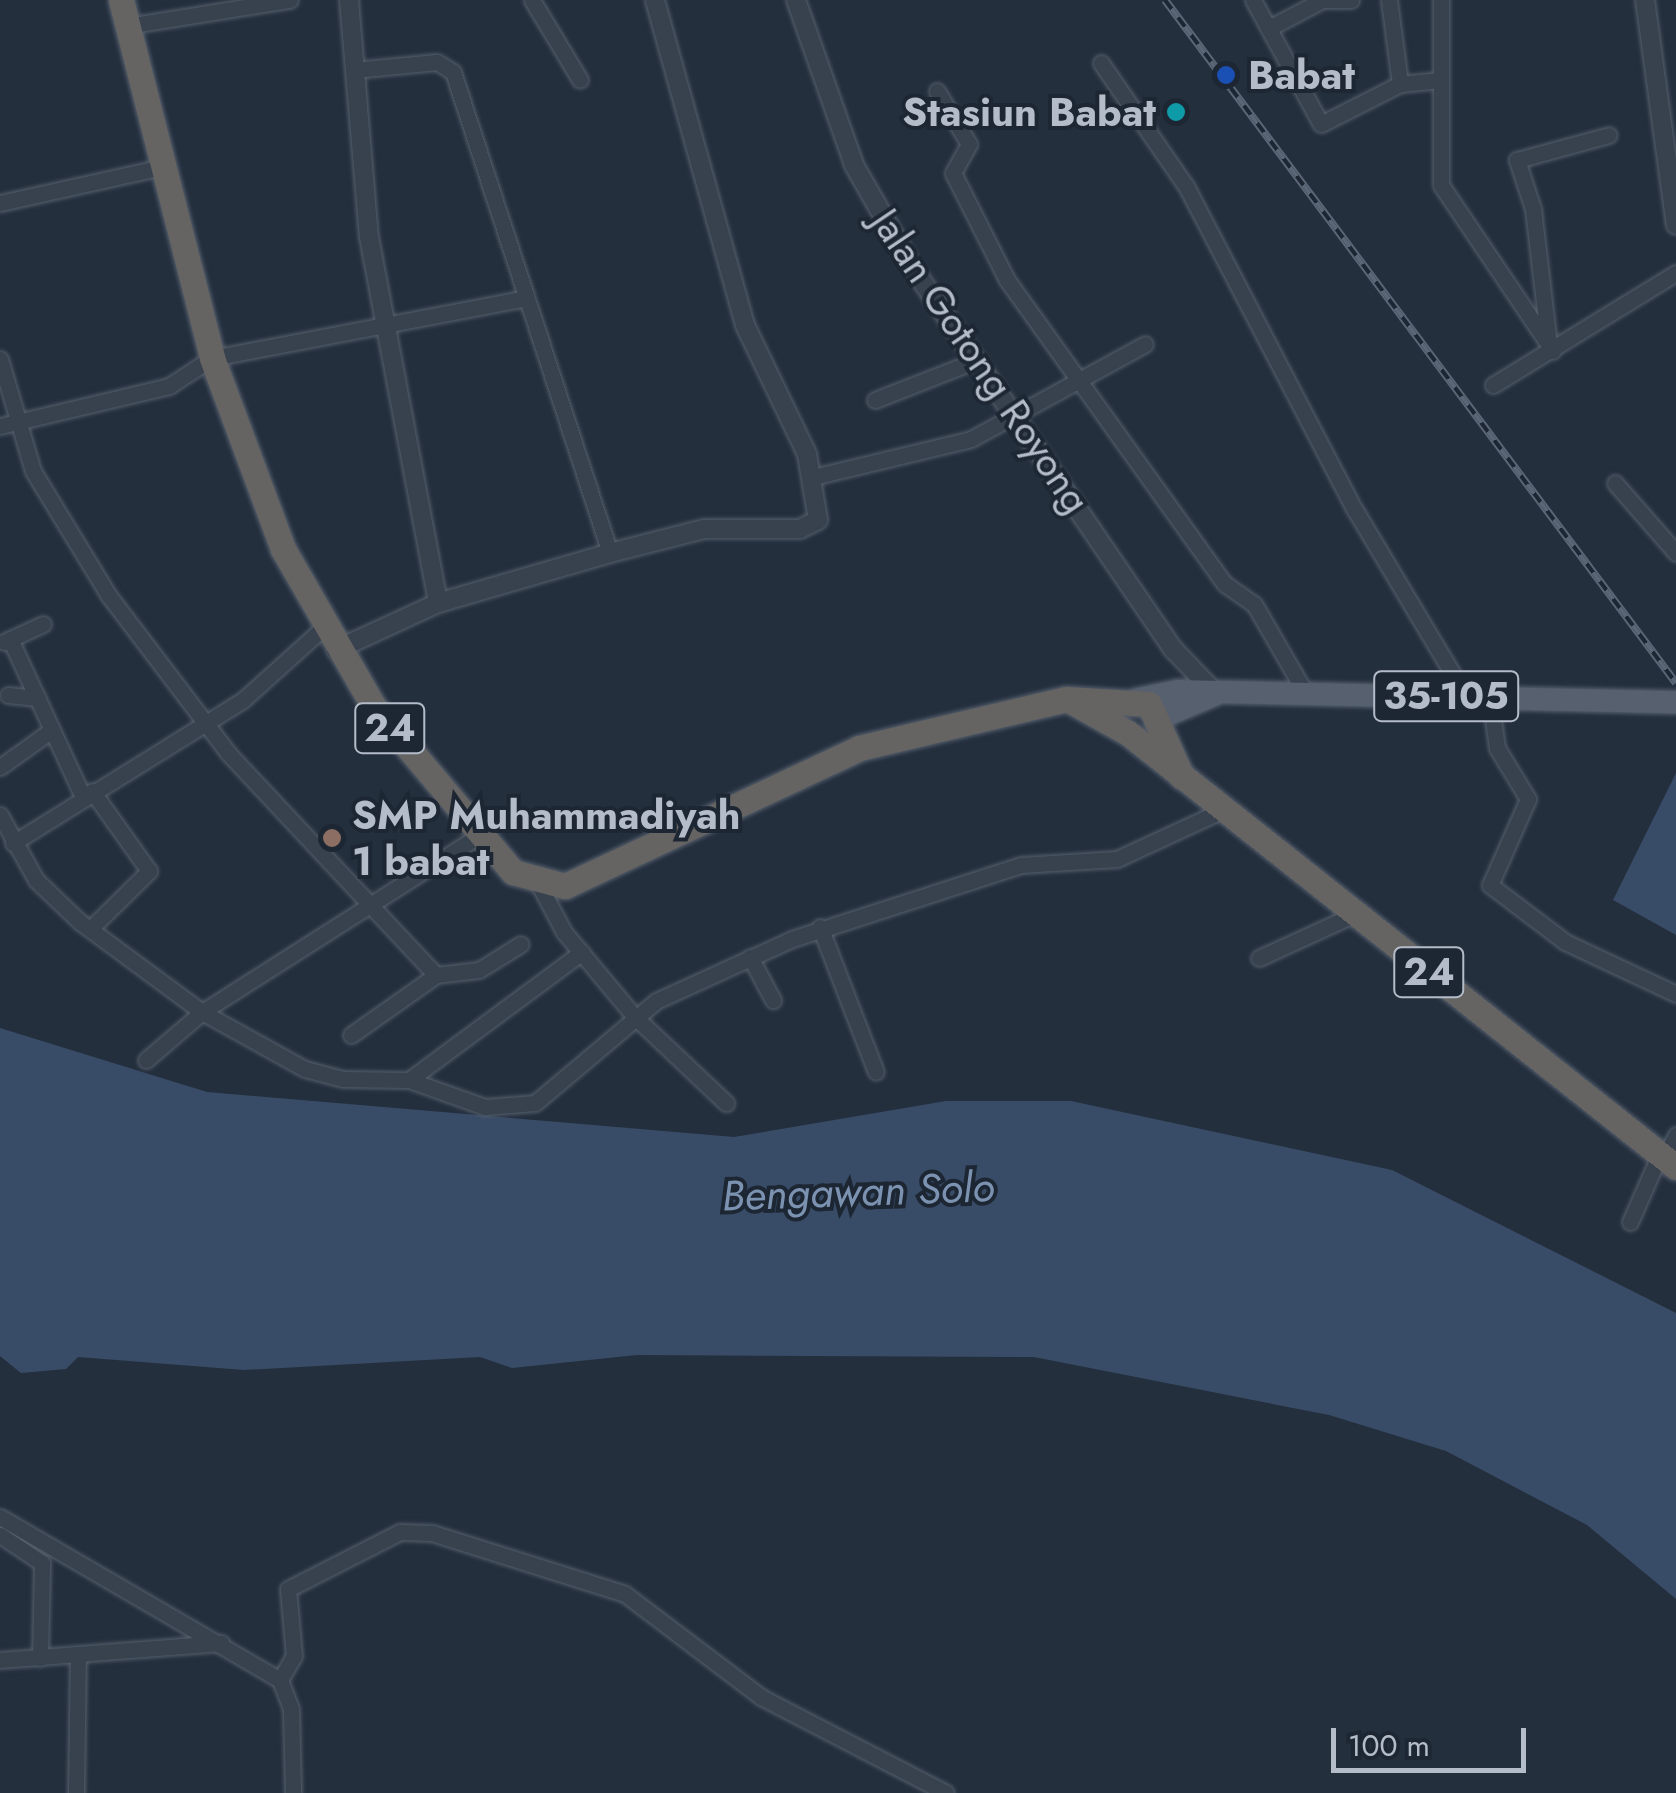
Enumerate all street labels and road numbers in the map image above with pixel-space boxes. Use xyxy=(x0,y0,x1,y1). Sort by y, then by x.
street label: Jalan Gotong Royong xyxy=(861,200,1101,522)
road number: 35-105 xyxy=(1371,663,1521,729)
road number: 24 xyxy=(352,695,428,761)
road number: 24 xyxy=(1392,939,1466,1005)

